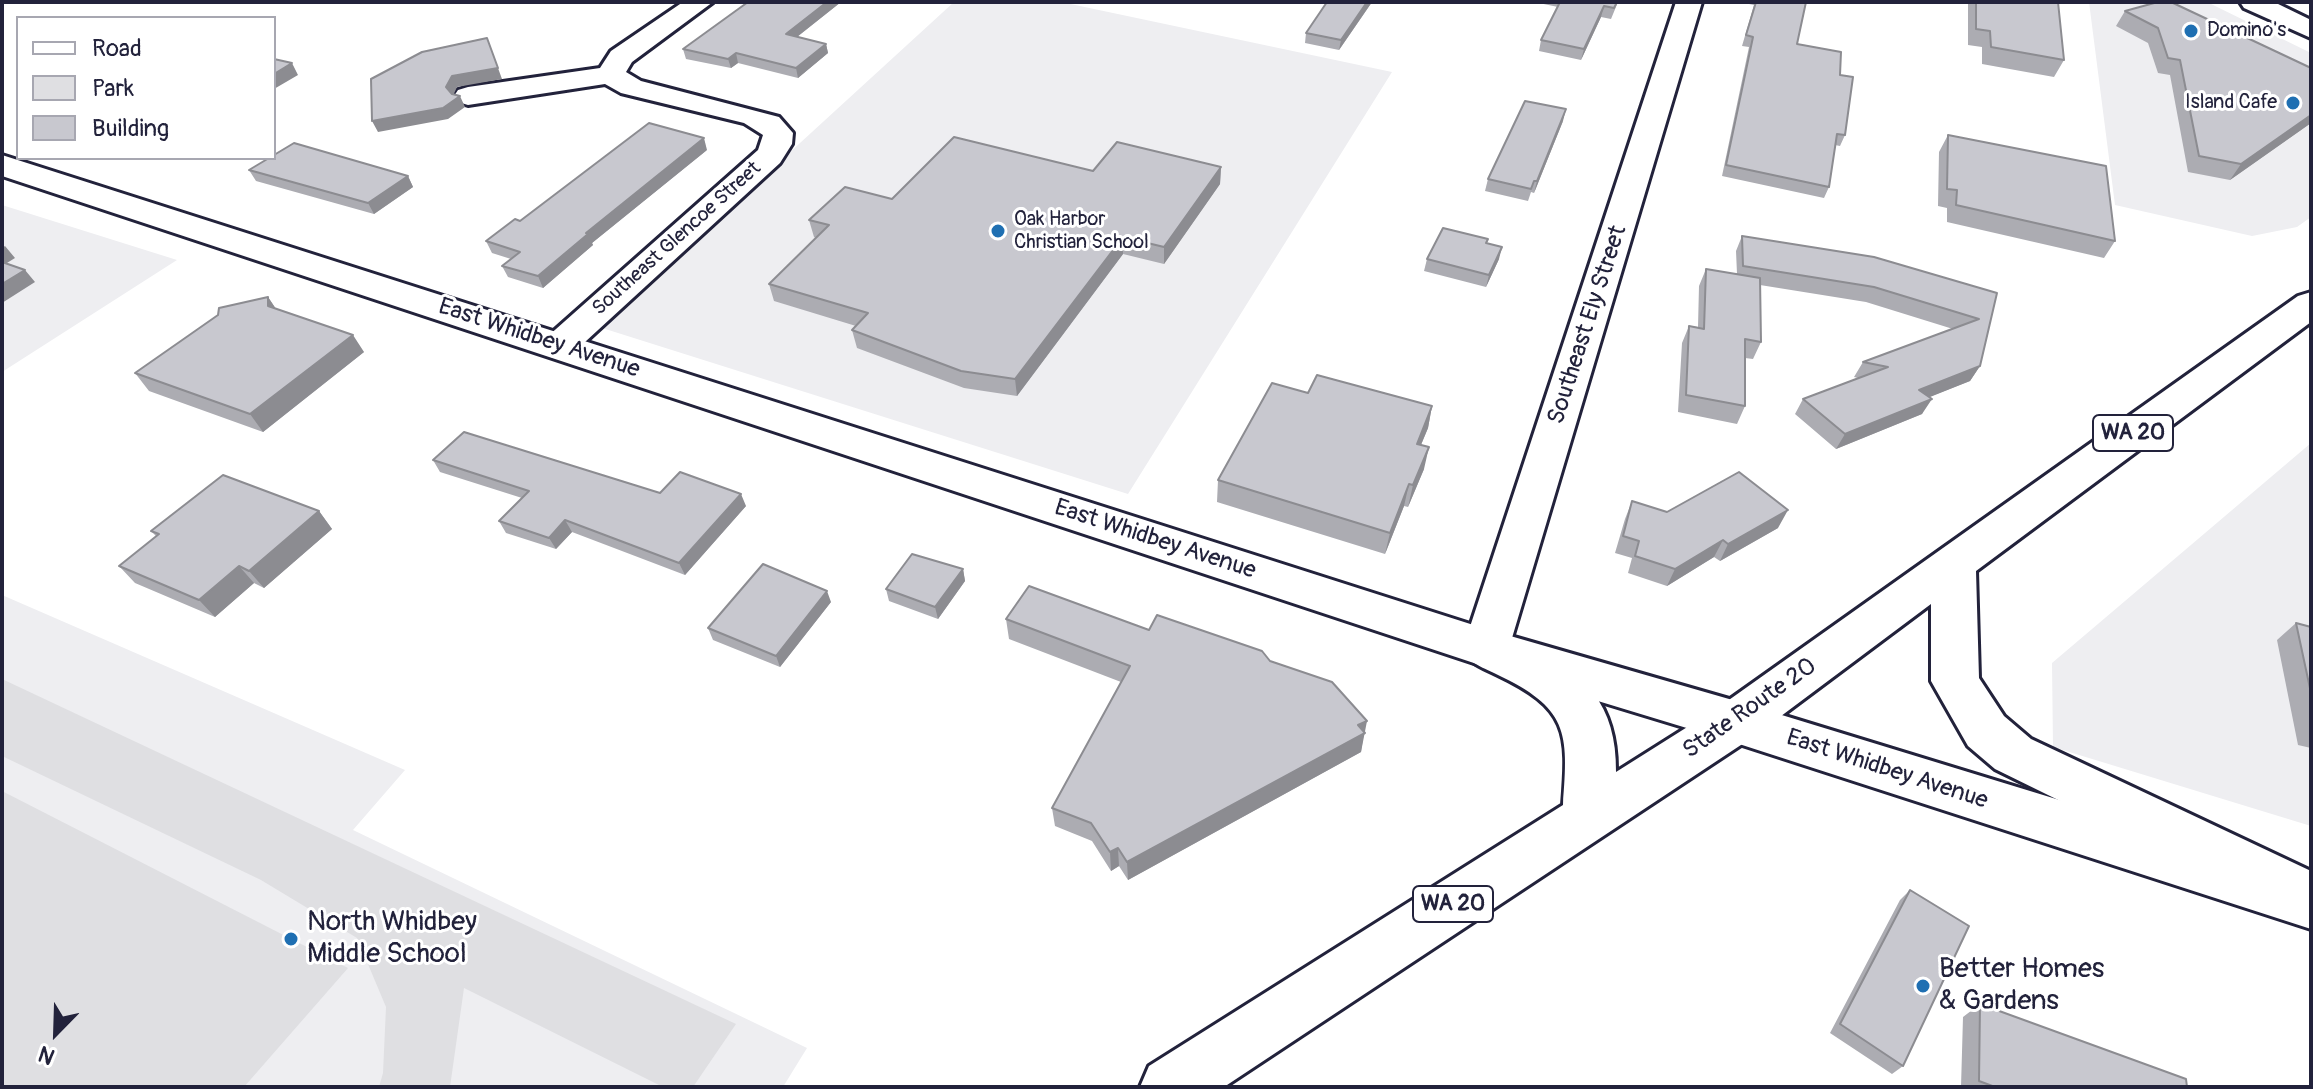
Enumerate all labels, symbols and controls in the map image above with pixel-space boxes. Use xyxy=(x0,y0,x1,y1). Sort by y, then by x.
legend xyxy=(16,16,276,160)
place label: Domino's xyxy=(2207,19,2286,43)
marker: Domino's xyxy=(2182,22,2200,40)
text: Road xyxy=(92,34,142,63)
text: Park xyxy=(92,74,134,103)
place label: Island Cafe xyxy=(2185,91,2277,115)
marker: Island Cafe xyxy=(2284,94,2302,112)
text: Building xyxy=(92,114,169,143)
street label: Southeast Glencoe Street xyxy=(588,157,766,321)
place label: Oak Harbor Christian School xyxy=(1014,208,1149,255)
marker: Oak Harbor Christian School xyxy=(989,222,1007,240)
street label: Southeast Ely Street xyxy=(1542,222,1634,428)
street label: East Whidbey Avenue xyxy=(435,293,643,385)
road number: WA 20 xyxy=(2093,415,2173,451)
street label: East Whidbey Avenue xyxy=(1051,494,1259,586)
street label: State Route 20 xyxy=(1678,652,1822,766)
street label: East Whidbey Avenue xyxy=(1783,724,1991,816)
road number: WA 20 xyxy=(1413,886,1493,922)
place label: North Whidbey Middle School xyxy=(307,906,477,972)
marker: North Whidbey Middle School xyxy=(282,930,300,948)
place label: Better Homes & Gardens xyxy=(1939,953,2104,1019)
marker: Better Homes & Gardens xyxy=(1914,977,1932,995)
north arrow xyxy=(16,993,96,1073)
text: N xyxy=(34,1039,59,1071)

